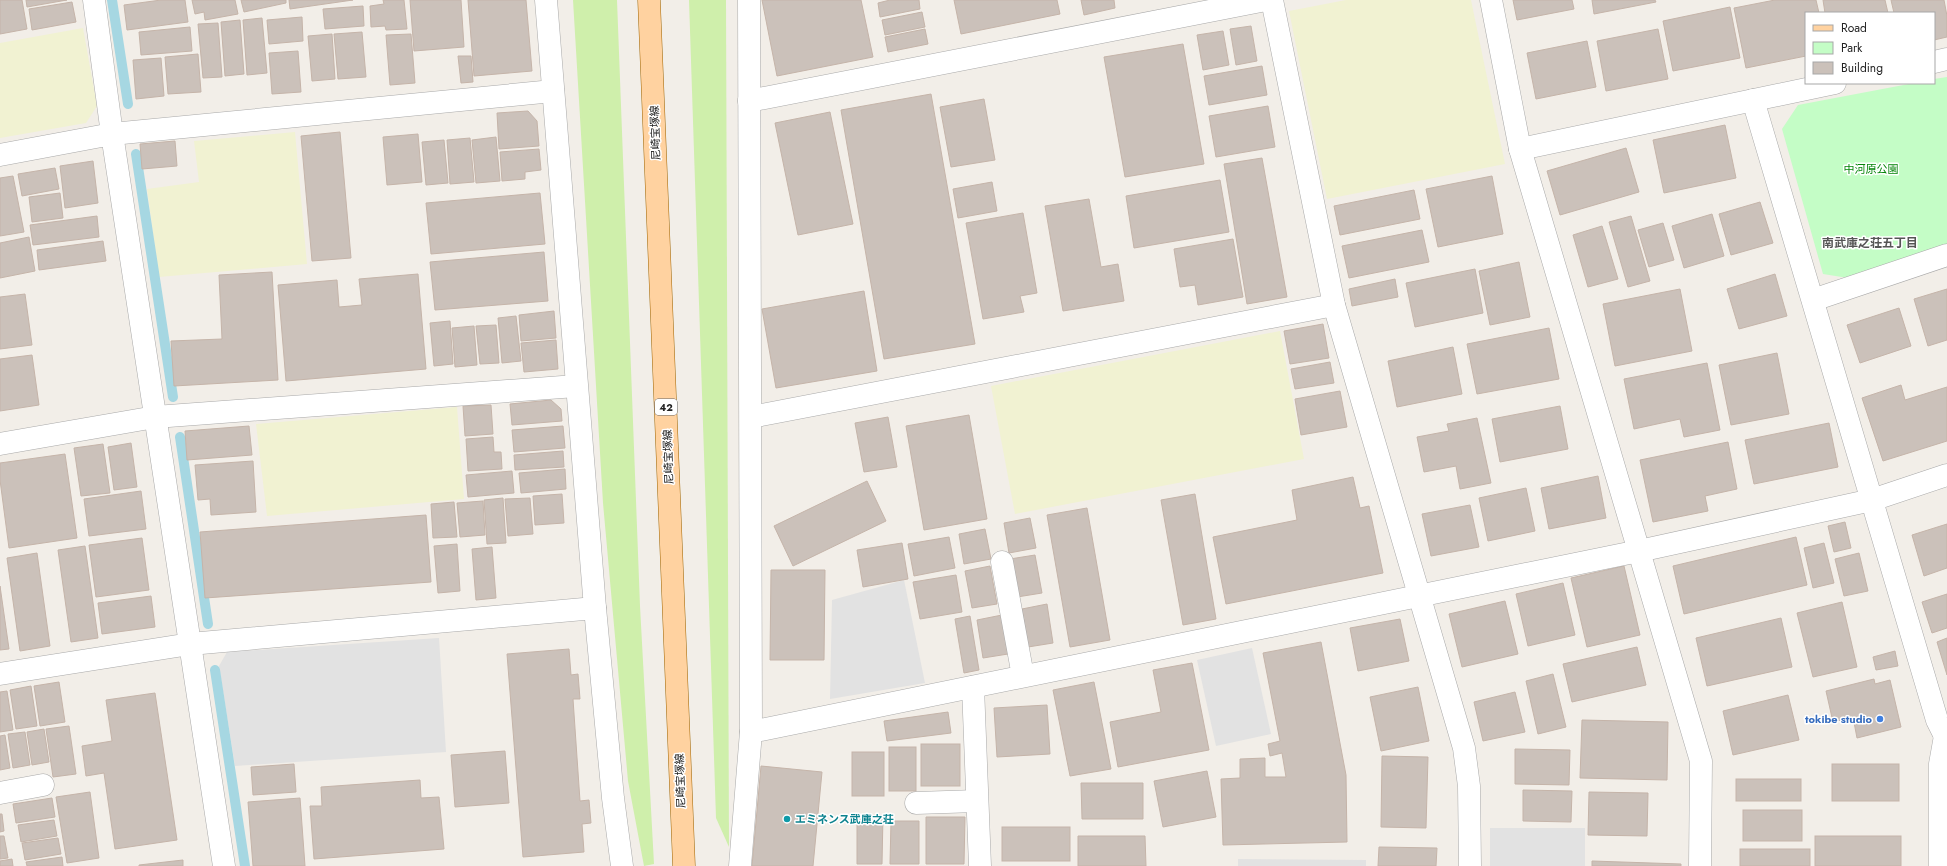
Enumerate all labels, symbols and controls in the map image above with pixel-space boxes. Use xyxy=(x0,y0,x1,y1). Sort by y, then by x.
legend xyxy=(1805,12,1935,84)
text: Road xyxy=(1841,19,1867,37)
text: Park xyxy=(1841,39,1863,57)
text: Building xyxy=(1841,59,1883,77)
street label: 尼崎宝塚線 xyxy=(646,105,664,161)
park label: 中河原公園 xyxy=(1844,161,1899,177)
district label: 南武庫之荘五丁目 xyxy=(1822,234,1918,252)
road number: 42 xyxy=(655,399,677,415)
street label: 尼崎宝塚線 xyxy=(659,429,677,485)
place label: tokibe studio xyxy=(1805,711,1873,727)
marker: tokibe studio xyxy=(1875,714,1885,724)
street label: 尼崎宝塚線 xyxy=(671,753,689,809)
place label: エミネンス武庫之荘 xyxy=(795,811,894,827)
marker: エミネンス武庫之荘 xyxy=(782,814,792,824)

